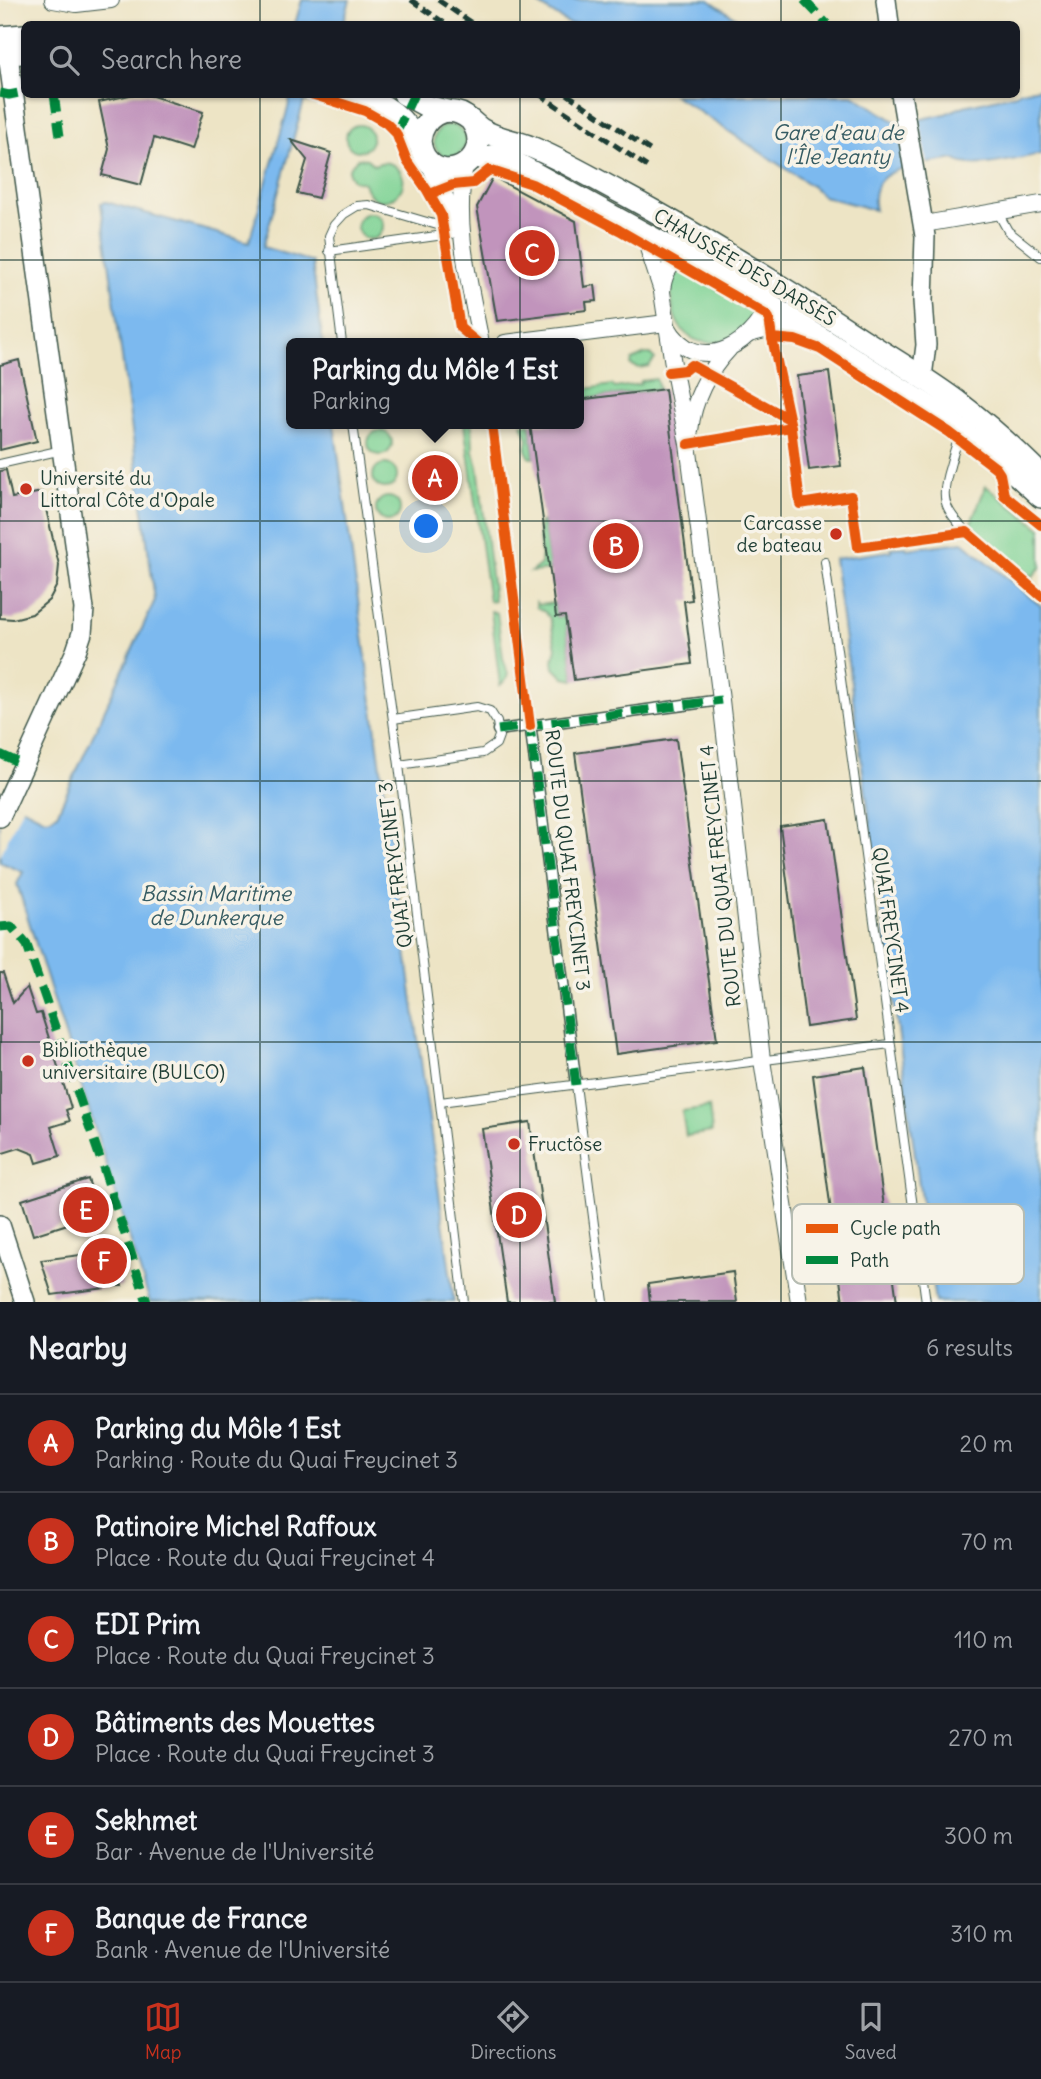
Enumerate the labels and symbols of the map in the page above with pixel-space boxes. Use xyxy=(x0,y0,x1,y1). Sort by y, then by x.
water label: Gare d'eau de l'Île Jeanty xyxy=(772,119,905,170)
street label: CHAUSSÉE DES DARSES xyxy=(649,203,841,331)
pin: C xyxy=(509,227,555,279)
pin: A xyxy=(412,452,458,504)
place label: Université du Littoral Côte d'Opale xyxy=(40,466,215,512)
marker: Université du Littoral Côte d'Opale xyxy=(18,481,34,497)
your location xyxy=(409,509,443,543)
place label: Carcasse de bateau xyxy=(737,511,822,557)
pin: B xyxy=(593,520,639,572)
marker: Carcasse de bateau xyxy=(828,526,844,542)
street label: ROUTE DU QUAI FREYCINET 3 xyxy=(540,728,596,992)
street label: ROUTE DU QUAI FREYCINET 4 xyxy=(694,744,746,1008)
street label: QUAI FREYCINET 3 xyxy=(373,781,417,949)
street label: QUAI FREYCINET 4 xyxy=(867,846,915,1014)
water label: Bassin Maritime de Dunkerque xyxy=(141,880,293,931)
place label: Bibliothèque universitaire (BULCO) xyxy=(42,1038,225,1084)
marker: Bibliothèque universitaire (BULCO) xyxy=(20,1053,36,1069)
place label: Fructôse xyxy=(528,1132,602,1156)
marker: Fructôse xyxy=(506,1136,522,1152)
pin: E xyxy=(63,1184,109,1236)
pin: D xyxy=(496,1189,542,1241)
legend xyxy=(792,1204,1024,1284)
text: Cycle path xyxy=(850,1216,941,1240)
pin: F xyxy=(81,1235,127,1287)
text: Path xyxy=(850,1248,889,1272)

